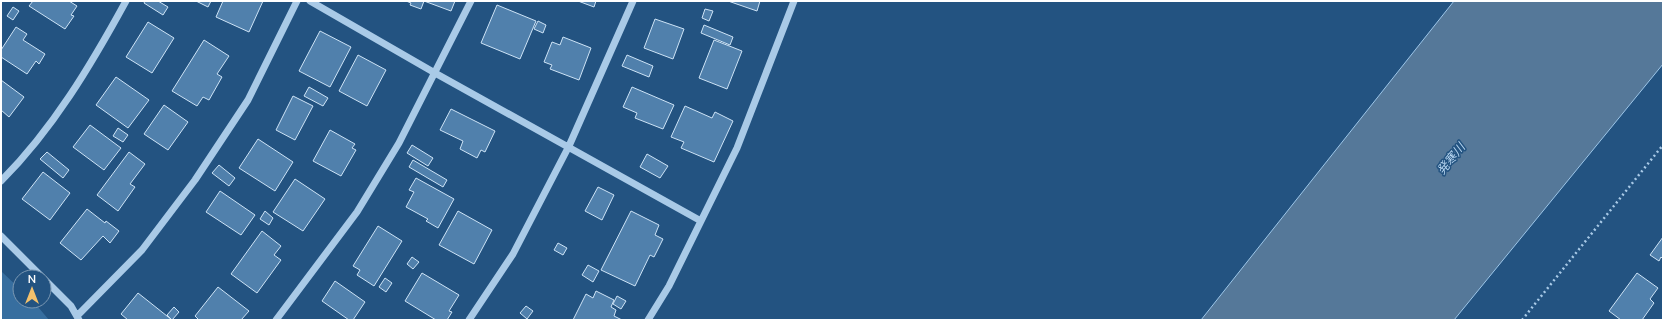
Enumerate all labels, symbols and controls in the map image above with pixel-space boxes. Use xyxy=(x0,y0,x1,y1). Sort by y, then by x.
water label: 発寒川 xyxy=(1433,138,1469,177)
north arrow xyxy=(12,269,52,309)
text: N xyxy=(28,272,36,286)

